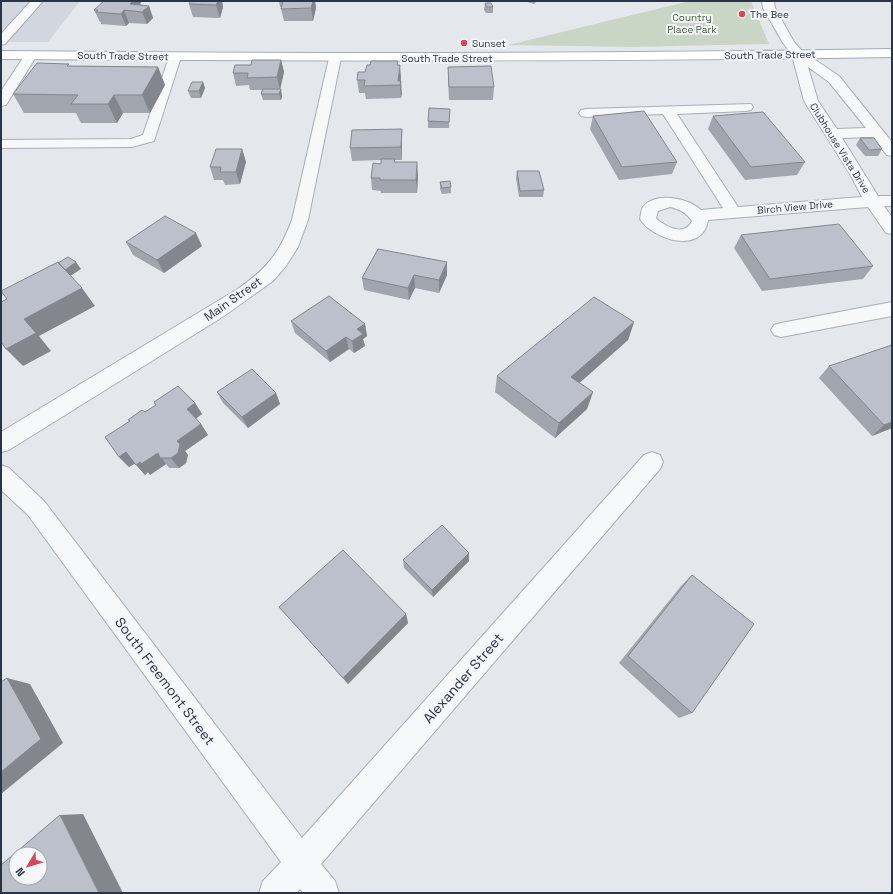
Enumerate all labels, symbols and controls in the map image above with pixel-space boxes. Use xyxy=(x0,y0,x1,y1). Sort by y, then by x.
place label: The Bee xyxy=(750,8,789,21)
marker: The Bee xyxy=(737,9,747,19)
park label: Country Place Park xyxy=(667,11,717,36)
place label: Sunset xyxy=(472,37,506,50)
marker: Sunset xyxy=(459,38,469,48)
street label: South Trade Street xyxy=(724,48,816,62)
street label: South Trade Street xyxy=(77,49,169,63)
street label: South Trade Street xyxy=(401,52,493,65)
street label: Clubhouse Vista Drive xyxy=(807,100,873,196)
street label: Birch View Drive xyxy=(756,197,834,217)
street label: Main Street xyxy=(201,273,265,325)
street label: South Freemont Street xyxy=(111,613,219,749)
street label: Alexander Street xyxy=(419,629,507,727)
north arrow xyxy=(8,846,48,886)
text: N xyxy=(12,865,28,879)

